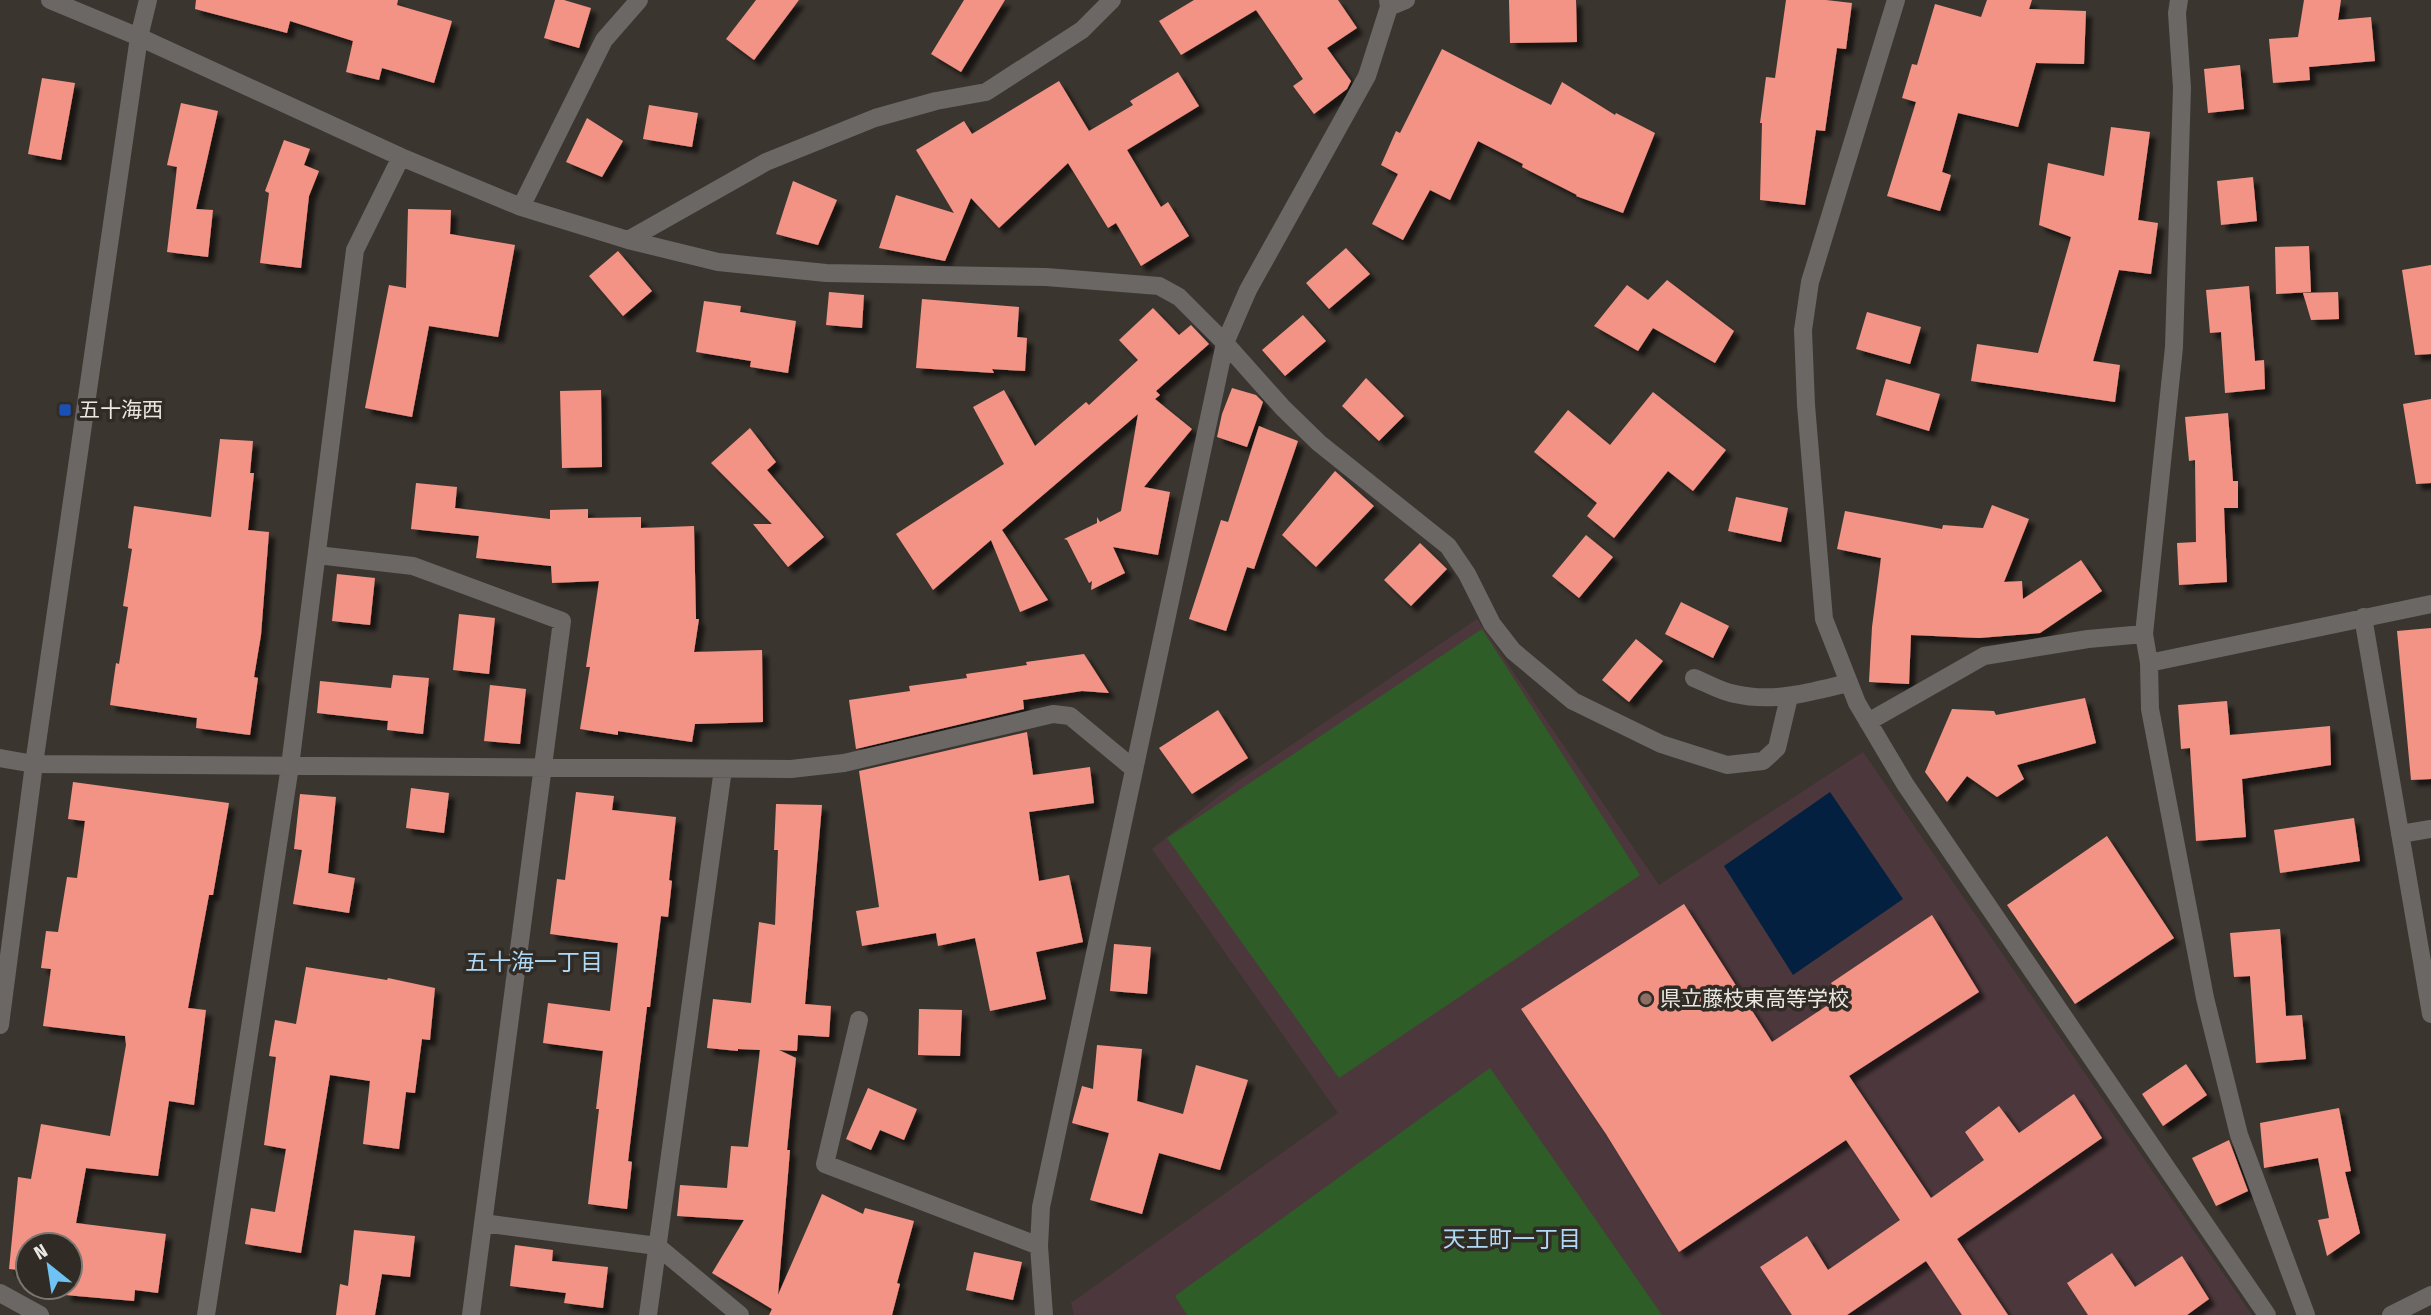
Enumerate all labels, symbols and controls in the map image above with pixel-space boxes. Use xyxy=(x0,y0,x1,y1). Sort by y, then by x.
place label: 五十海西 xyxy=(79,397,163,423)
marker: 五十海西 xyxy=(57,402,73,418)
district label: 五十海一丁目 xyxy=(465,948,603,976)
place label: 県立藤枝東高等学校 xyxy=(1660,986,1849,1012)
marker: 県立藤枝東高等学校 xyxy=(1638,991,1654,1007)
district label: 天王町一丁目 xyxy=(1443,1225,1581,1253)
north arrow xyxy=(14,1231,84,1301)
text: N xyxy=(30,1239,51,1265)

